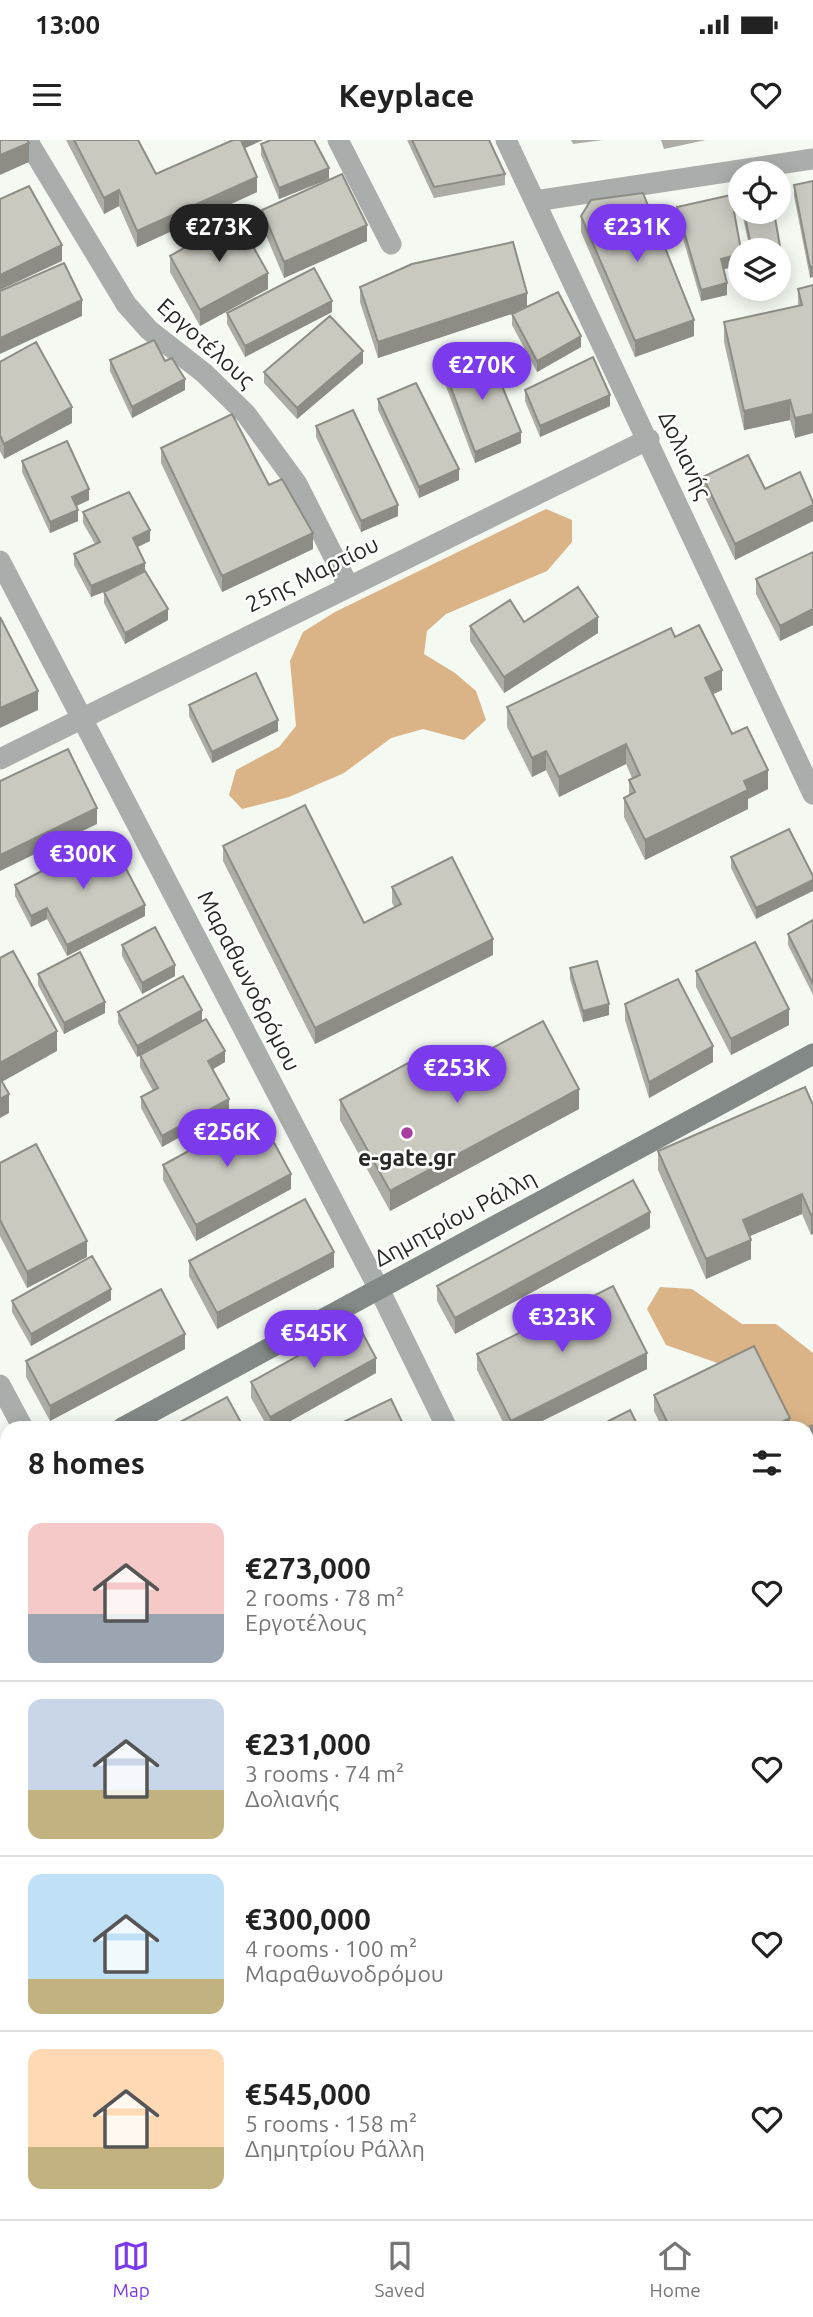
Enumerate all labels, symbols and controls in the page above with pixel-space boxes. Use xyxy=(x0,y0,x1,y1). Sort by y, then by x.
text: 13:00 xyxy=(35,10,100,39)
icon: menu xyxy=(28,76,66,114)
icon: heart xyxy=(747,76,785,114)
text: Keyplace xyxy=(339,77,474,113)
map controls xyxy=(728,161,791,301)
button: locate xyxy=(728,161,791,224)
pin: €273K xyxy=(170,204,268,264)
pin: €231K xyxy=(588,204,686,264)
text: €273K xyxy=(185,214,253,239)
text: €231K xyxy=(603,214,671,239)
button: layers xyxy=(728,238,791,301)
street label: Εργοτέλους xyxy=(152,293,260,393)
pin: €270K xyxy=(433,342,531,402)
text: €270K xyxy=(448,352,516,377)
street label: Δολιανής xyxy=(653,407,717,503)
street label: 25ης Μαρτίου xyxy=(241,531,383,617)
pin: €300K xyxy=(34,832,132,891)
text: €300K xyxy=(49,841,117,866)
street label: Μαραθωνοδρόμου xyxy=(193,886,306,1075)
pin: €253K xyxy=(408,1046,506,1105)
text: €253K xyxy=(423,1055,491,1080)
pin: €256K xyxy=(178,1110,276,1169)
text: €256K xyxy=(193,1119,261,1144)
marker: e-gate.gr xyxy=(399,1125,415,1141)
place label: e-gate.gr xyxy=(358,1145,457,1170)
street label: Δημητρίου Ράλλη xyxy=(370,1164,540,1271)
pin: €323K xyxy=(513,1294,611,1354)
text: €323K xyxy=(528,1304,596,1329)
pin: €545K xyxy=(265,1310,363,1370)
text: €545K xyxy=(280,1320,348,1345)
icon: filters xyxy=(748,1444,786,1482)
text: 8 homes xyxy=(28,1446,145,1480)
icon: home xyxy=(84,1551,168,1635)
text: €273,000 xyxy=(245,1551,371,1585)
icon: heart xyxy=(748,1574,786,1612)
text: 2 rooms · 78 m² xyxy=(245,1585,404,1610)
text: Εργοτέλους xyxy=(245,1610,366,1635)
icon: home xyxy=(84,1727,168,1811)
text: €231,000 xyxy=(245,1727,371,1761)
icon: heart xyxy=(748,1750,786,1788)
text: 3 rooms · 74 m² xyxy=(245,1761,404,1786)
text: Δολιανής xyxy=(245,1786,339,1811)
icon: home xyxy=(84,1902,168,1986)
text: €300,000 xyxy=(245,1902,371,1936)
icon: heart xyxy=(748,1925,786,1963)
text: 4 rooms · 100 m² xyxy=(245,1936,417,1961)
text: Μαραθωνοδρόμου xyxy=(245,1961,444,1986)
icon: home xyxy=(84,2077,168,2161)
text: €545,000 xyxy=(245,2077,371,2111)
icon: heart xyxy=(748,2100,786,2138)
text: 5 rooms · 158 m² xyxy=(245,2111,417,2136)
text: Δημητρίου Ράλλη xyxy=(245,2136,425,2161)
tab: Map xyxy=(112,2237,150,2301)
tab: Saved xyxy=(375,2237,425,2301)
tab: Home xyxy=(650,2237,701,2301)

